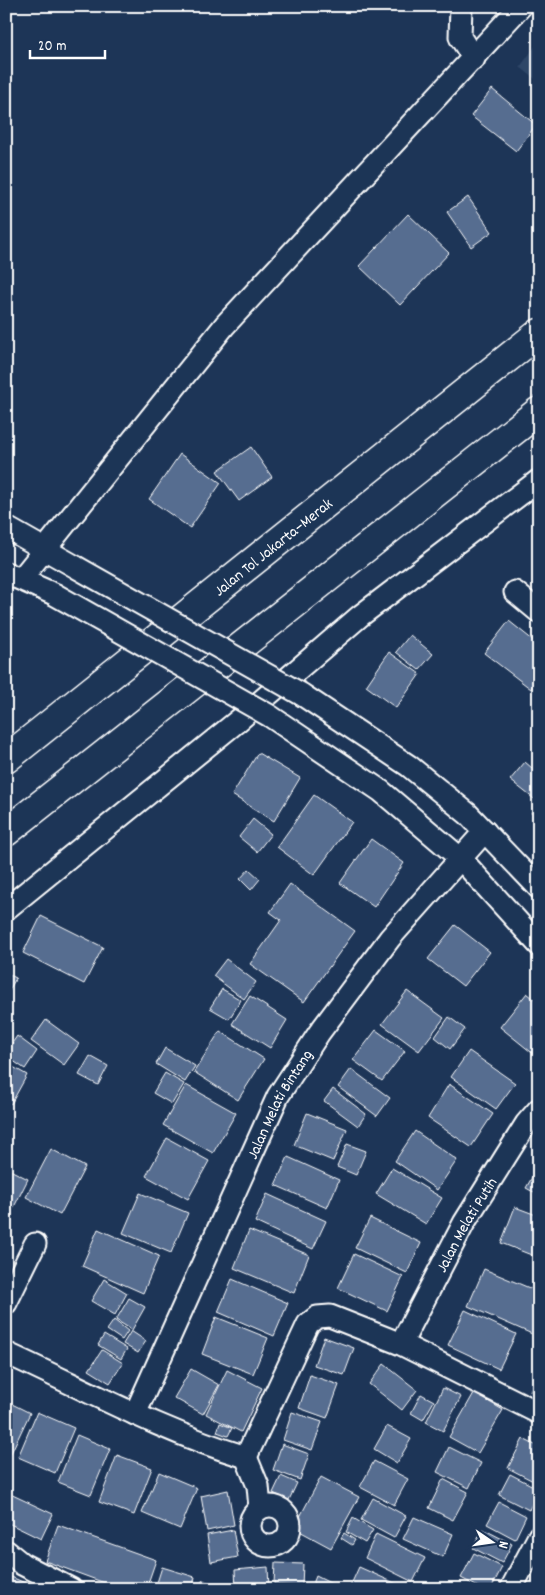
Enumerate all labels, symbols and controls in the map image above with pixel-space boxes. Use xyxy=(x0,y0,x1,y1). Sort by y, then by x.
scale bar xyxy=(30,28,105,60)
text: 20 m xyxy=(38,36,66,58)
street label: Jalan Tol Jakarta–Merak xyxy=(210,493,338,603)
street label: Jalan Melati Bintang xyxy=(242,1046,319,1163)
street label: Jalan Melati Putih xyxy=(431,1174,504,1277)
north arrow xyxy=(468,1518,518,1568)
text: N xyxy=(492,1539,513,1550)

